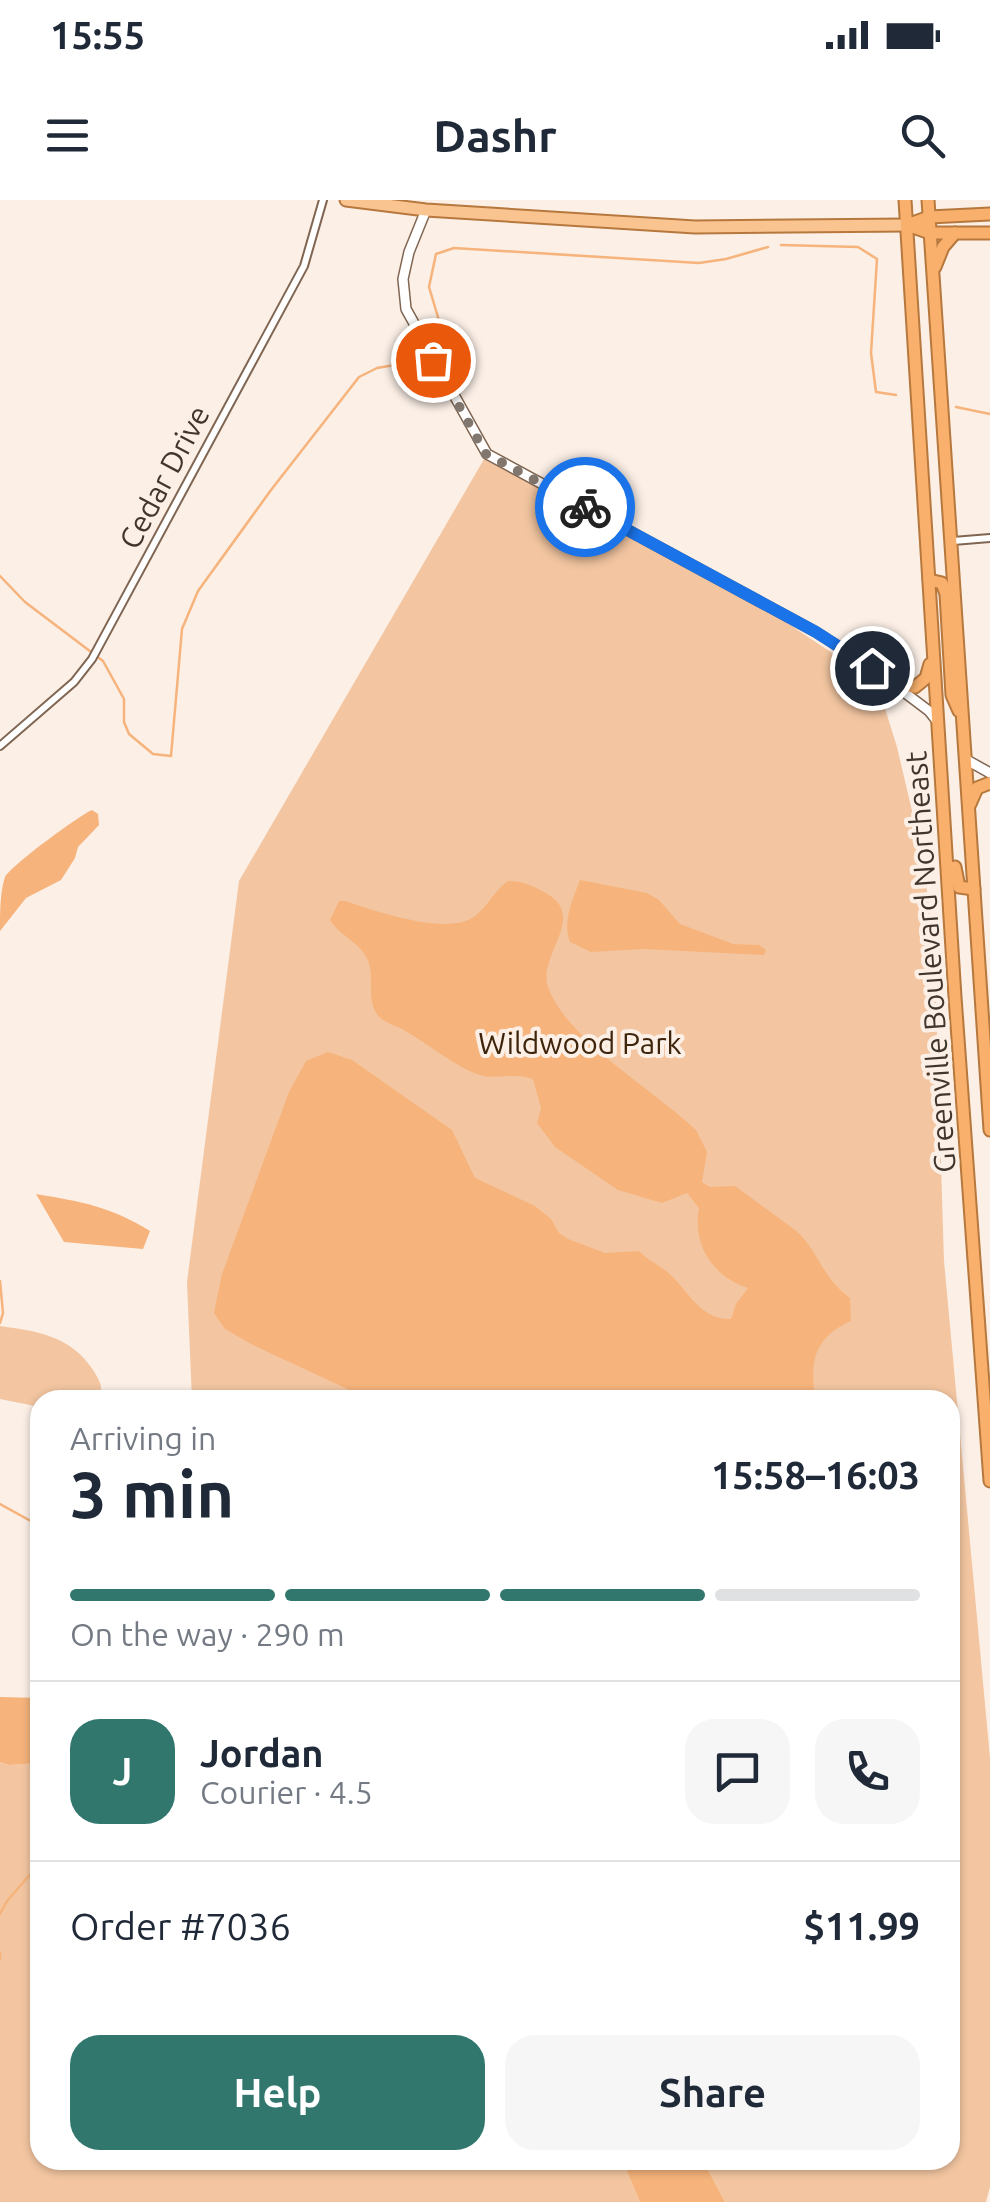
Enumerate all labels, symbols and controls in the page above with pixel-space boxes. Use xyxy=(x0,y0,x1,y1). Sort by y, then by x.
text: 15:55 xyxy=(50,14,145,56)
icon: menu xyxy=(40,108,95,163)
icon: search xyxy=(895,108,950,163)
text: Dashr xyxy=(433,110,557,161)
pin xyxy=(391,318,476,403)
icon: bag xyxy=(406,333,461,388)
street label: Cedar Drive xyxy=(112,400,216,554)
courier xyxy=(535,457,635,557)
icon: bike xyxy=(558,480,613,535)
pin xyxy=(830,626,915,711)
icon: home xyxy=(845,641,900,696)
street label: Greenville Boulevard Northeast xyxy=(898,750,962,1174)
park label: Wildwood Park xyxy=(478,1026,682,1060)
text: Arriving in xyxy=(70,1420,216,1456)
text: 15:58–16:03 xyxy=(711,1454,920,1496)
text: 3 min xyxy=(70,1457,234,1530)
text: On the way · 290 m xyxy=(70,1616,345,1652)
button: chat xyxy=(685,1719,790,1824)
button: phone xyxy=(815,1719,920,1824)
text: Jordan xyxy=(200,1732,324,1774)
text: J xyxy=(113,1750,132,1792)
text: Courier · 4.5 xyxy=(200,1774,373,1810)
text: Order #7036 xyxy=(70,1905,291,1947)
text: $11.99 xyxy=(803,1905,920,1947)
button: Help xyxy=(70,2035,485,2150)
button: Share xyxy=(505,2035,920,2150)

